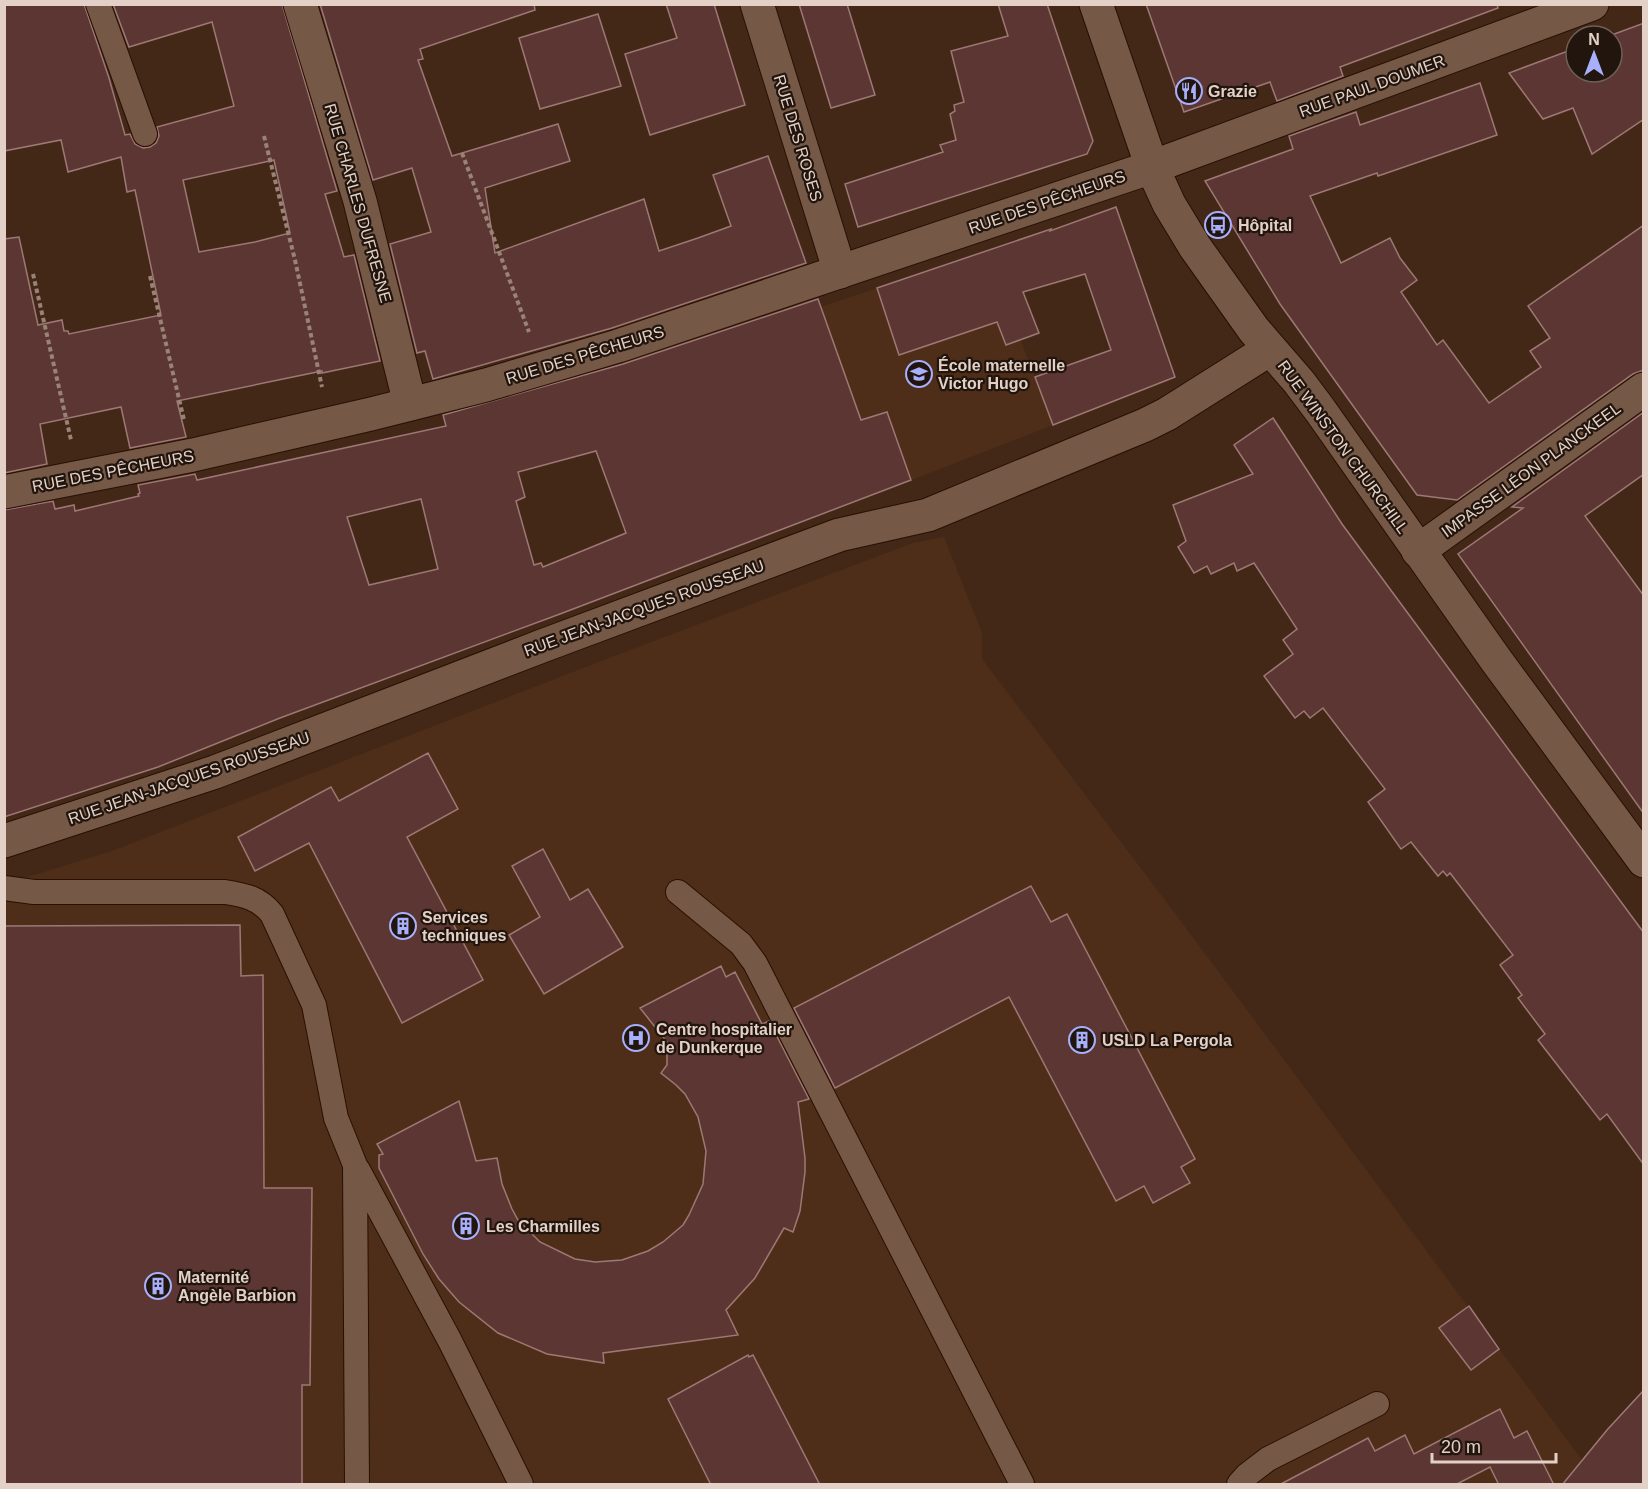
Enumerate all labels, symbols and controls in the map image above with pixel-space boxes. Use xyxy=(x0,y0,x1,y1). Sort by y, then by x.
north arrow xyxy=(1564,24,1624,84)
text: N xyxy=(1588,31,1600,48)
street label: RUE PAUL DOUMER xyxy=(1297,52,1447,120)
street label: RUE DES ROSES xyxy=(771,73,825,203)
restaurant icon: Grazie xyxy=(1174,76,1204,106)
place label: Grazie xyxy=(1208,83,1257,100)
street label: RUE CHARLES DUFRESNE xyxy=(321,102,395,304)
street label: RUE DES PÊCHEURS xyxy=(966,166,1128,237)
bus stop icon: Hôpital xyxy=(1203,210,1233,240)
place label: Hôpital xyxy=(1238,217,1292,234)
street label: RUE DES PÊCHEURS xyxy=(504,322,666,387)
place label: École maternelle Victor Hugo xyxy=(938,356,1065,392)
street label: RUE WINSTON CHURCHILL xyxy=(1275,357,1412,537)
school or university icon: École maternelle Victor Hugo xyxy=(904,359,934,389)
street label: IMPASSE LÉON PLANCKEEL xyxy=(1438,399,1624,541)
street label: RUE DES PÊCHEURS xyxy=(30,446,195,495)
street label: RUE JEAN-JACQUES ROUSSEAU xyxy=(522,557,766,659)
street label: RUE JEAN-JACQUES ROUSSEAU xyxy=(66,729,312,827)
place label: Services techniques xyxy=(422,909,507,944)
building icon: Services techniques xyxy=(388,911,418,941)
place label: Centre hospitalier de Dunkerque xyxy=(656,1021,792,1056)
hospital icon: Centre hospitalier de Dunkerque xyxy=(621,1023,651,1053)
building icon: USLD La Pergola xyxy=(1067,1025,1097,1055)
place label: USLD La Pergola xyxy=(1102,1032,1232,1049)
building icon: Les Charmilles xyxy=(451,1211,481,1241)
place label: Les Charmilles xyxy=(486,1218,600,1235)
place label: Maternité Angèle Barbion xyxy=(178,1269,296,1304)
building icon: Maternité Angèle Barbion xyxy=(143,1271,173,1301)
scale bar xyxy=(1432,1426,1556,1464)
text: 20 m xyxy=(1441,1437,1481,1457)

